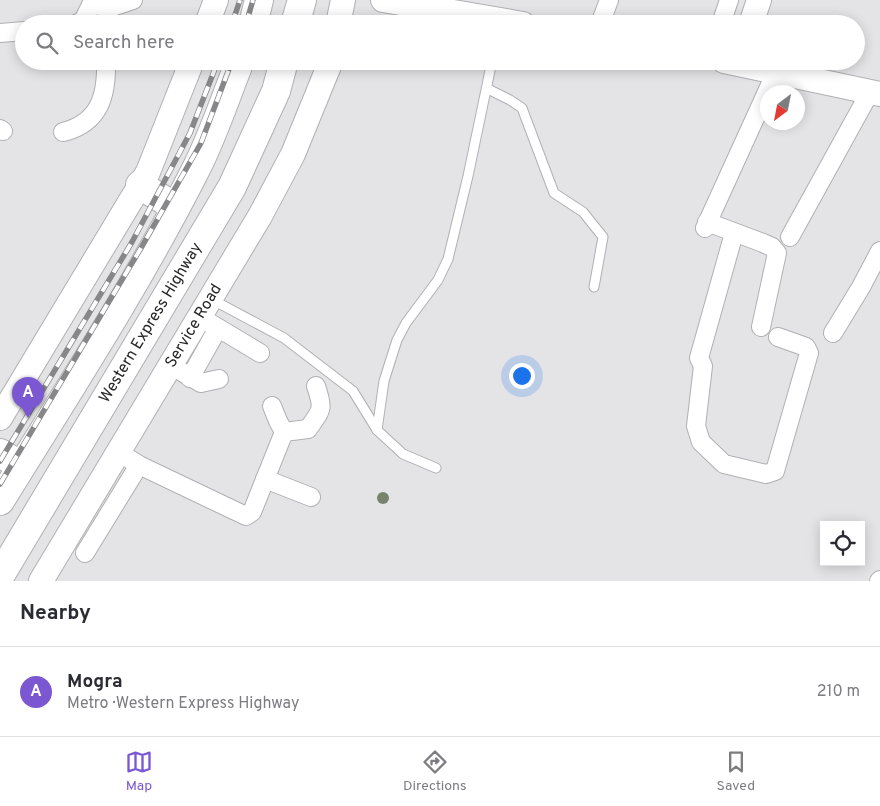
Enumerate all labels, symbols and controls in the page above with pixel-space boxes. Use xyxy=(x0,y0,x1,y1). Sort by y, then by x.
search box xyxy=(15,15,865,70)
icon: search xyxy=(33,29,61,57)
text: Search here xyxy=(73,31,175,55)
north arrow xyxy=(760,85,805,130)
street label: Western Express Highway xyxy=(95,239,207,407)
street label: Service Road xyxy=(161,280,227,372)
your location xyxy=(509,363,535,389)
pin: A xyxy=(12,377,44,418)
map controls xyxy=(820,521,865,566)
button: locate xyxy=(820,521,865,566)
text: Nearby xyxy=(20,600,91,627)
text: Mogra xyxy=(67,670,123,694)
text: A xyxy=(30,682,42,702)
text: 210 m xyxy=(817,682,860,702)
text: Metro · Western Express Highway xyxy=(67,694,299,714)
tab: Map xyxy=(125,748,153,795)
tab: Directions xyxy=(403,748,467,795)
tab: Saved xyxy=(717,748,755,795)

